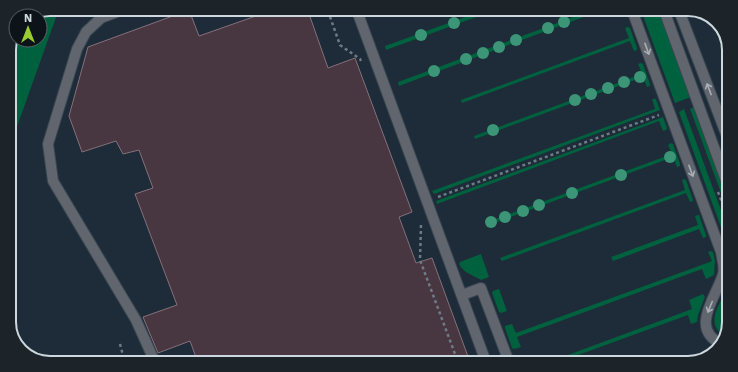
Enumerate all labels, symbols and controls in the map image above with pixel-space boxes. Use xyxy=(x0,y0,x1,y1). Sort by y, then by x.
north arrow xyxy=(8,8,48,48)
text: N xyxy=(24,12,32,25)
one-way arrow xyxy=(643,43,651,55)
one-way arrow xyxy=(705,83,713,95)
one-way arrow xyxy=(688,165,696,177)
one-way arrow xyxy=(705,301,713,313)

